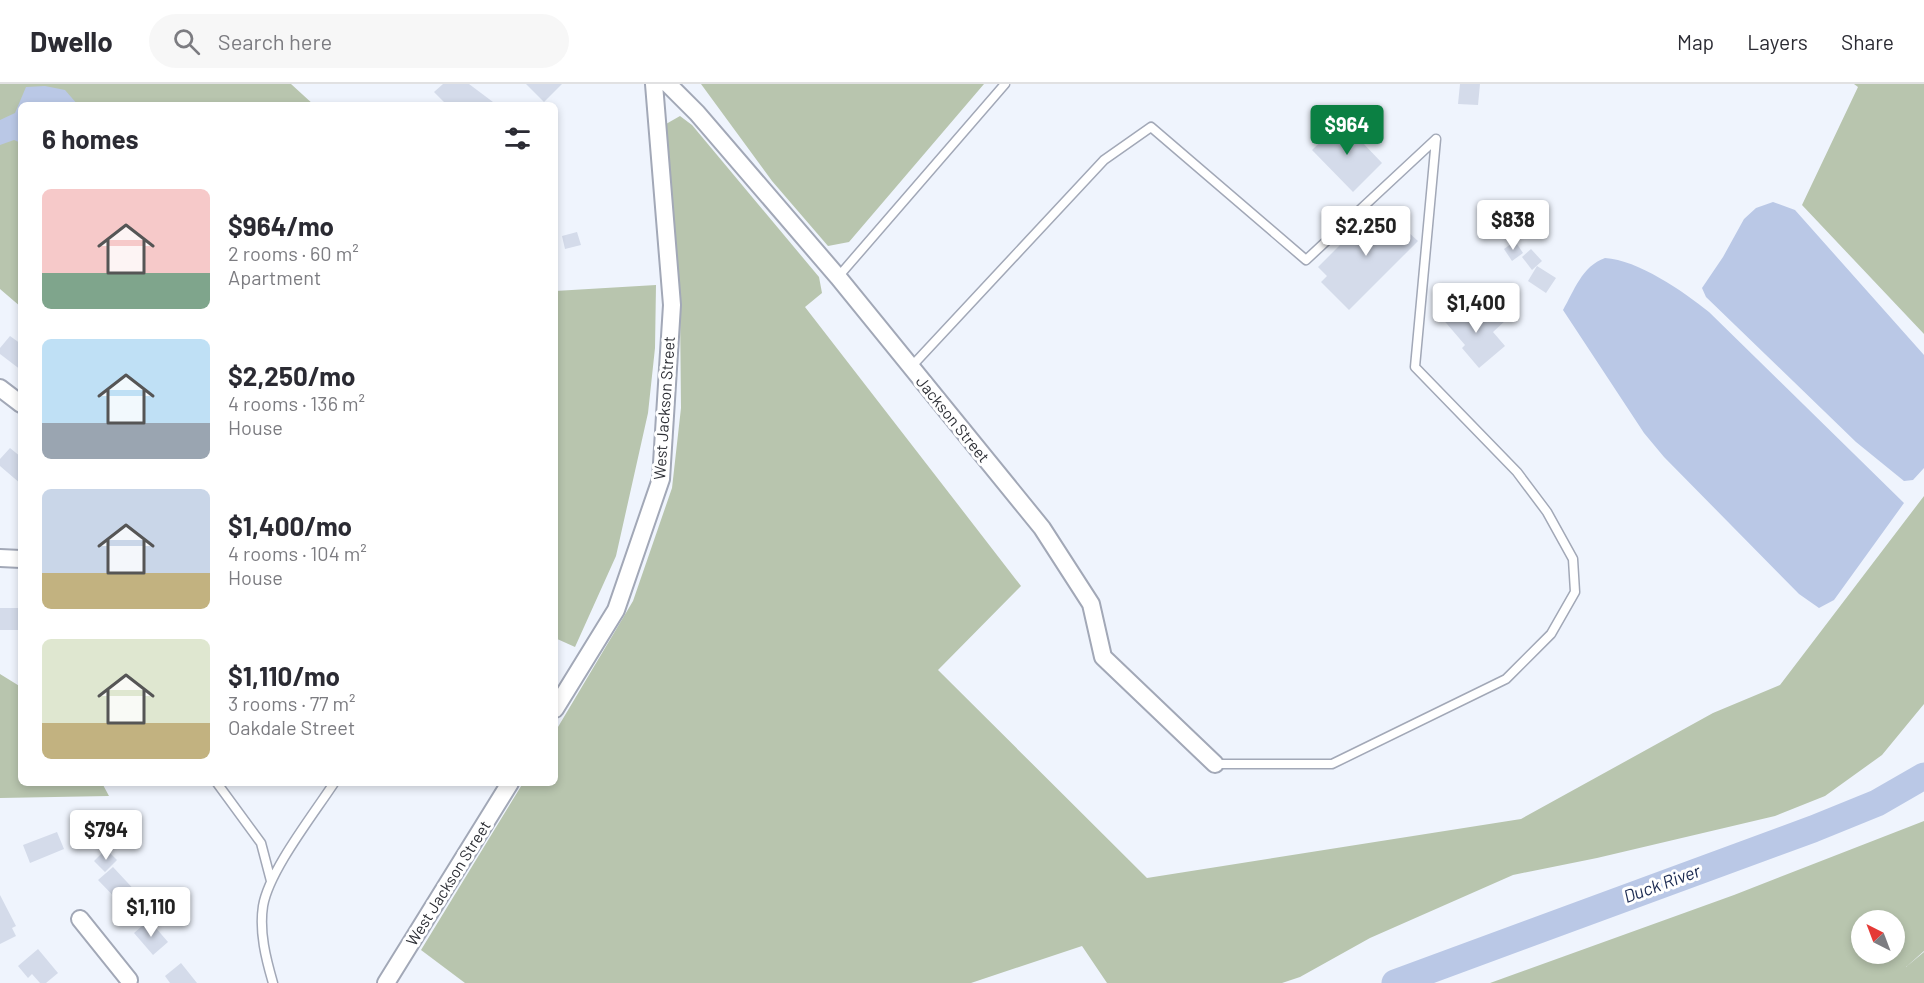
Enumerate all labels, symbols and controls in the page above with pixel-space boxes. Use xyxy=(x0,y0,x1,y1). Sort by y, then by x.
search box xyxy=(149,14,569,68)
text: Dwello xyxy=(30,24,113,58)
icon: search xyxy=(170,25,203,58)
text: Search here xyxy=(218,28,332,54)
text: Map xyxy=(1677,29,1714,54)
text: Layers xyxy=(1747,29,1808,54)
text: Share xyxy=(1841,29,1894,54)
pin: $964 xyxy=(1311,105,1383,156)
text: $964 xyxy=(1325,112,1369,136)
icon: filters xyxy=(501,122,534,155)
text: 6 homes xyxy=(42,123,139,154)
pin: $838 xyxy=(1477,200,1549,251)
pin: $2,250 xyxy=(1317,206,1415,257)
text: $838 xyxy=(1491,207,1535,231)
text: $964/mo xyxy=(228,210,334,241)
icon: home xyxy=(90,213,162,285)
text: $2,250 xyxy=(1335,213,1397,237)
text: 2 rooms · 60 m² xyxy=(228,241,359,265)
text: Apartment xyxy=(228,265,321,289)
pin: $1,400 xyxy=(1427,283,1525,334)
text: $1,400 xyxy=(1447,290,1505,314)
street label: West Jackson Street xyxy=(649,336,678,480)
text: $2,250/mo xyxy=(228,360,355,391)
icon: home xyxy=(90,363,162,435)
street label: Jackson Street xyxy=(913,372,994,466)
text: 4 rooms · 136 m² xyxy=(228,391,365,415)
text: House xyxy=(228,415,283,439)
text: $1,400/mo xyxy=(228,510,352,541)
icon: home xyxy=(90,513,162,585)
text: 4 rooms · 104 m² xyxy=(228,541,367,565)
text: House xyxy=(228,565,283,589)
text: $1,110/mo xyxy=(228,660,340,691)
icon: home xyxy=(90,663,162,735)
text: 3 rooms · 77 m² xyxy=(228,691,356,715)
text: Oakdale Street xyxy=(228,715,355,739)
pin: $794 xyxy=(70,810,142,861)
text: $794 xyxy=(84,817,128,841)
street label: West Jackson Street xyxy=(401,817,494,949)
water label: Duck River xyxy=(1620,859,1704,907)
pin: $1,110 xyxy=(102,887,200,938)
text: $1,110 xyxy=(126,894,176,918)
north arrow xyxy=(1851,910,1905,964)
map controls xyxy=(1851,910,1905,964)

